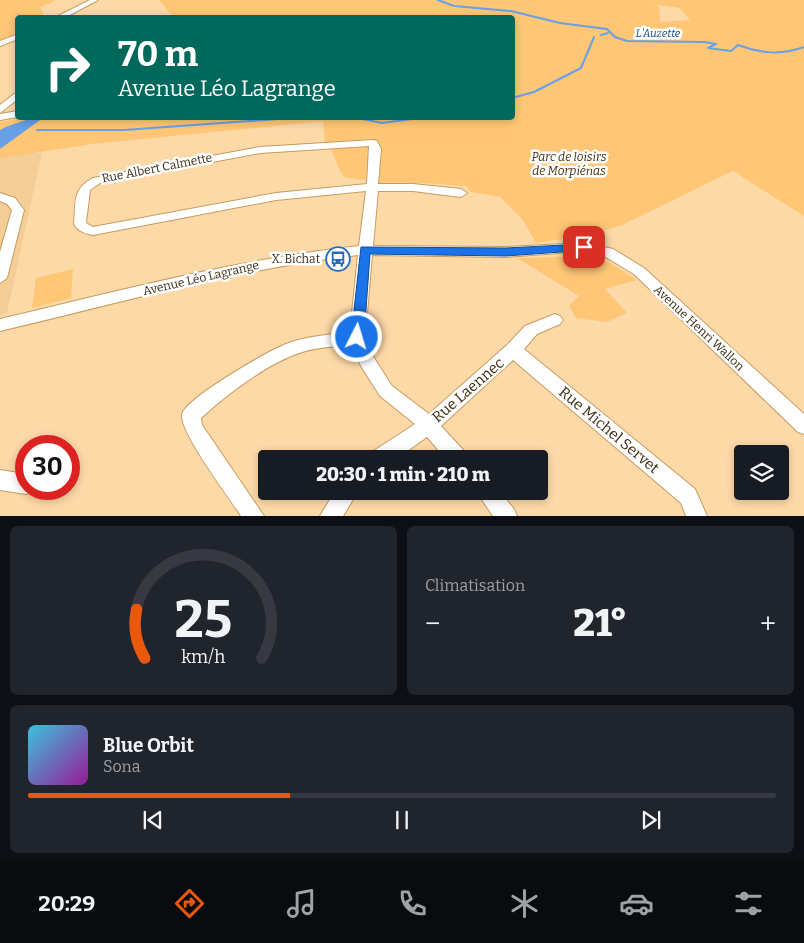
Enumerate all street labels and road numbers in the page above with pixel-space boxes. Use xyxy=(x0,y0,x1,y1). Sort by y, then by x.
street label: Rue Albert Calmette xyxy=(101,150,213,186)
street label: Avenue Léo Lagrange xyxy=(142,258,260,298)
street label: Avenue Henri Wallon xyxy=(651,282,747,374)
street label: Rue Laennec xyxy=(428,354,508,426)
street label: Rue Michel Servet xyxy=(555,383,663,478)

